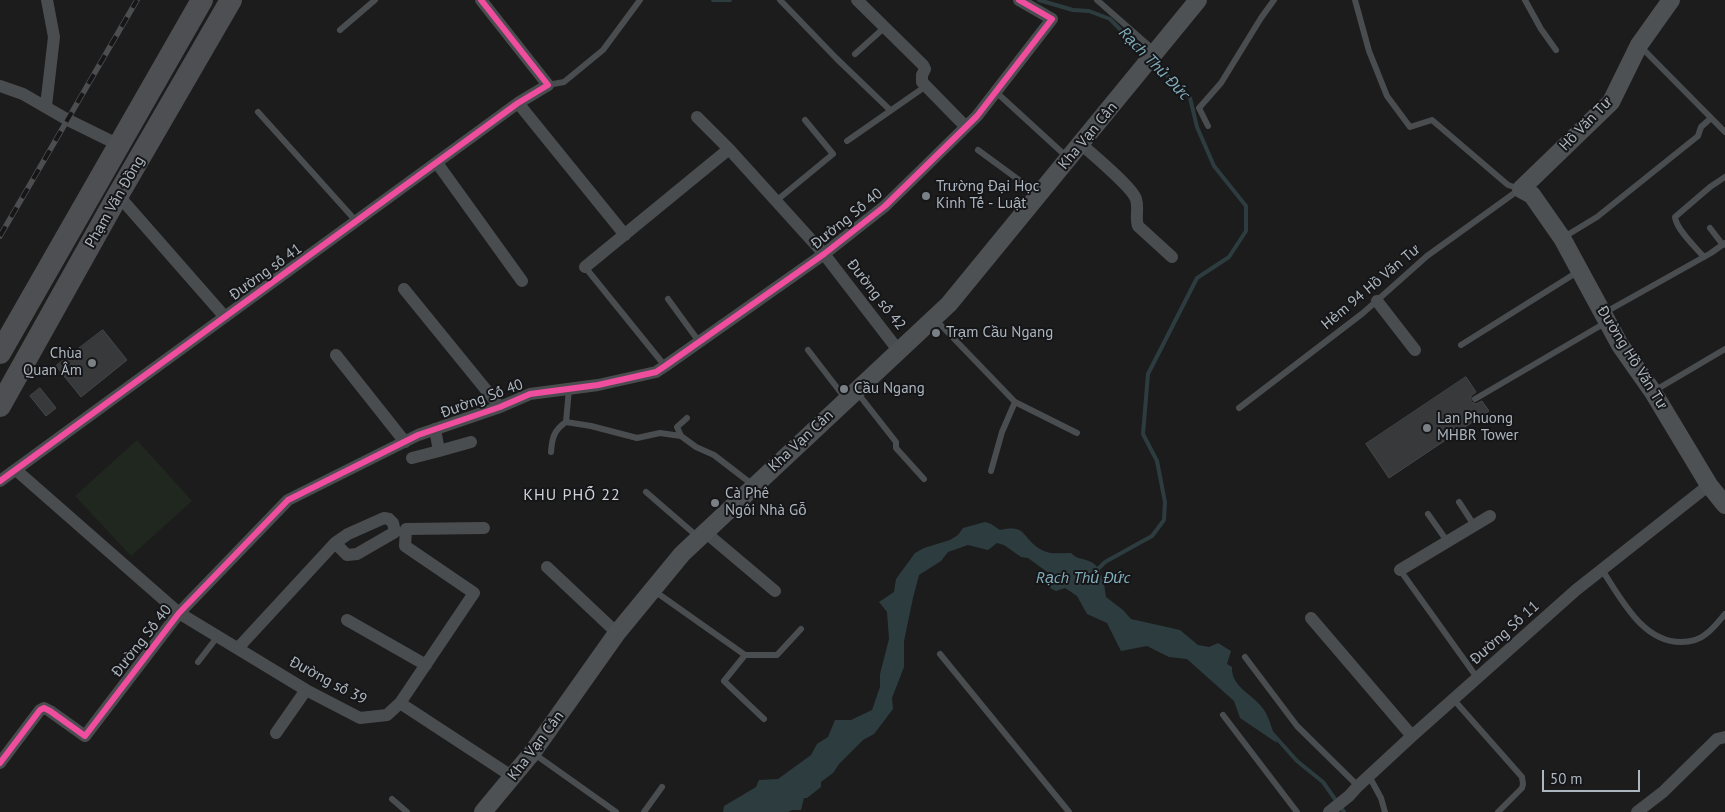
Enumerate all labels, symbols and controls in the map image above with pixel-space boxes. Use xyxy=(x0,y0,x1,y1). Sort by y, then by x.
water label: Rạch Thủ Đức xyxy=(1114,23,1194,105)
street label: Hồ Văn Tư xyxy=(1556,93,1616,155)
street label: Kha Vạn Cân xyxy=(1055,99,1121,173)
street label: Phạm Văn Đồng xyxy=(81,153,149,251)
place label: Trường Đại Học Kinh Tế - Luật xyxy=(936,178,1039,213)
street label: Đường Số 40 xyxy=(808,185,886,253)
marker: Trường Đại Học Kinh Tế - Luật xyxy=(920,190,932,202)
street label: Đường số 41 xyxy=(226,240,306,304)
street label: Hẻm 94 Hồ Văn Tư xyxy=(1318,240,1424,334)
street label: Đường số 42 xyxy=(843,256,909,334)
street label: Đường Hồ Văn Tư xyxy=(1593,303,1671,413)
place label: Trạm Cầu Ngang xyxy=(946,324,1053,342)
marker: Trạm Cầu Ngang xyxy=(930,327,942,339)
place label: Chùa Quan Âm xyxy=(23,345,82,380)
marker: Chùa Quan Âm xyxy=(86,357,98,369)
street label: Đường Số 40 xyxy=(438,376,526,422)
place label: Cầu Ngang xyxy=(854,380,925,398)
marker: Cầu Ngang xyxy=(838,383,850,395)
street label: Kha Vạn Cân xyxy=(765,406,837,476)
place label: Lan Phuong MHBR Tower xyxy=(1437,410,1518,445)
marker: Lan Phuong MHBR Tower xyxy=(1421,422,1433,434)
district label: KHU PHỐ 22 xyxy=(522,485,622,505)
place label: Cà Phê Ngôi Nhà Gỗ xyxy=(725,485,806,520)
marker: Cà Phê Ngôi Nhà Gỗ xyxy=(709,497,721,509)
water label: Rạch Thủ Đức xyxy=(1036,568,1130,588)
street label: Đường Số 11 xyxy=(1467,597,1543,669)
street label: Đường Số 40 xyxy=(108,601,176,681)
street label: Đường số 39 xyxy=(286,653,370,709)
street label: Kha Vạn Cân xyxy=(504,708,568,784)
scale bar xyxy=(1545,760,1642,792)
text: 50 m xyxy=(1550,769,1583,788)

